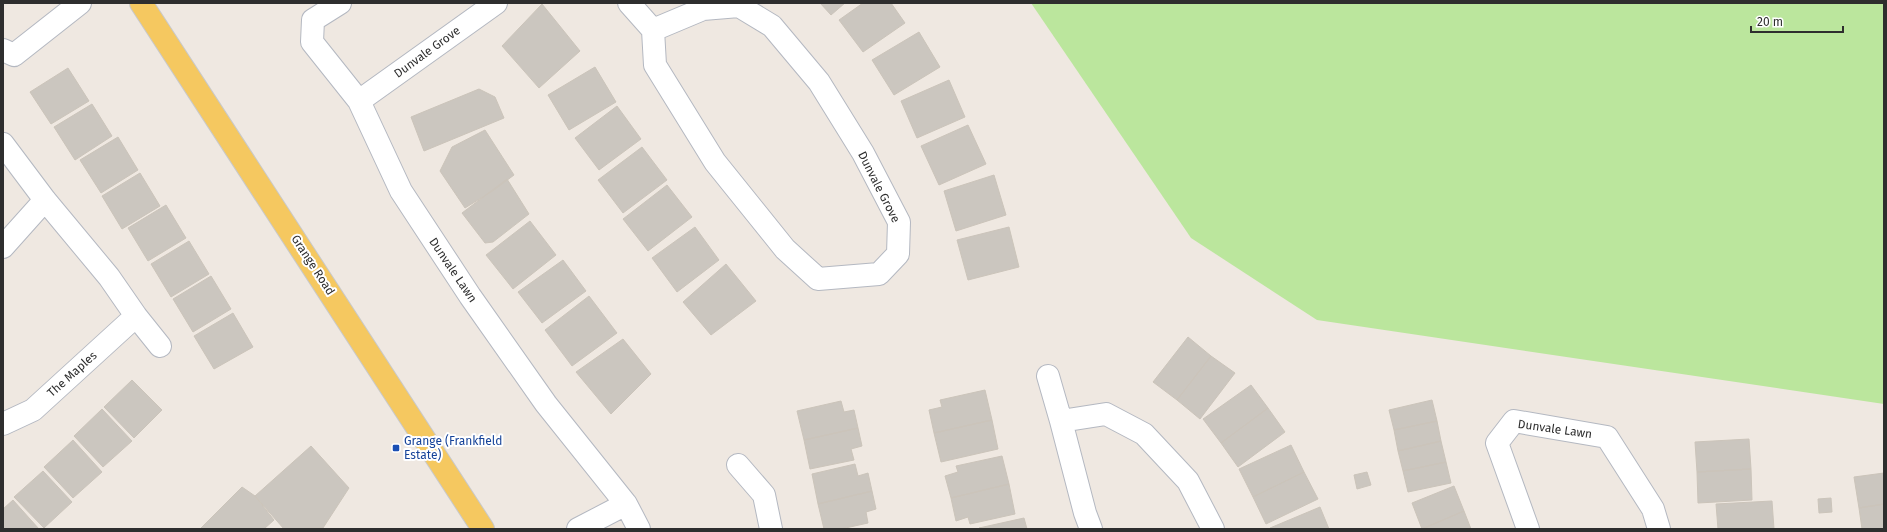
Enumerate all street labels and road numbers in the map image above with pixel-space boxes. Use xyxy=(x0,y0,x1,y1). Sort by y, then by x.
street label: Dunvale Grove xyxy=(391,23,463,81)
street label: Dunvale Grove xyxy=(855,149,903,225)
street label: Grange Road xyxy=(288,232,338,298)
street label: Dunvale Lawn xyxy=(426,235,480,305)
street label: The Maples xyxy=(44,348,100,400)
street label: Dunvale Lawn xyxy=(1517,417,1593,441)

